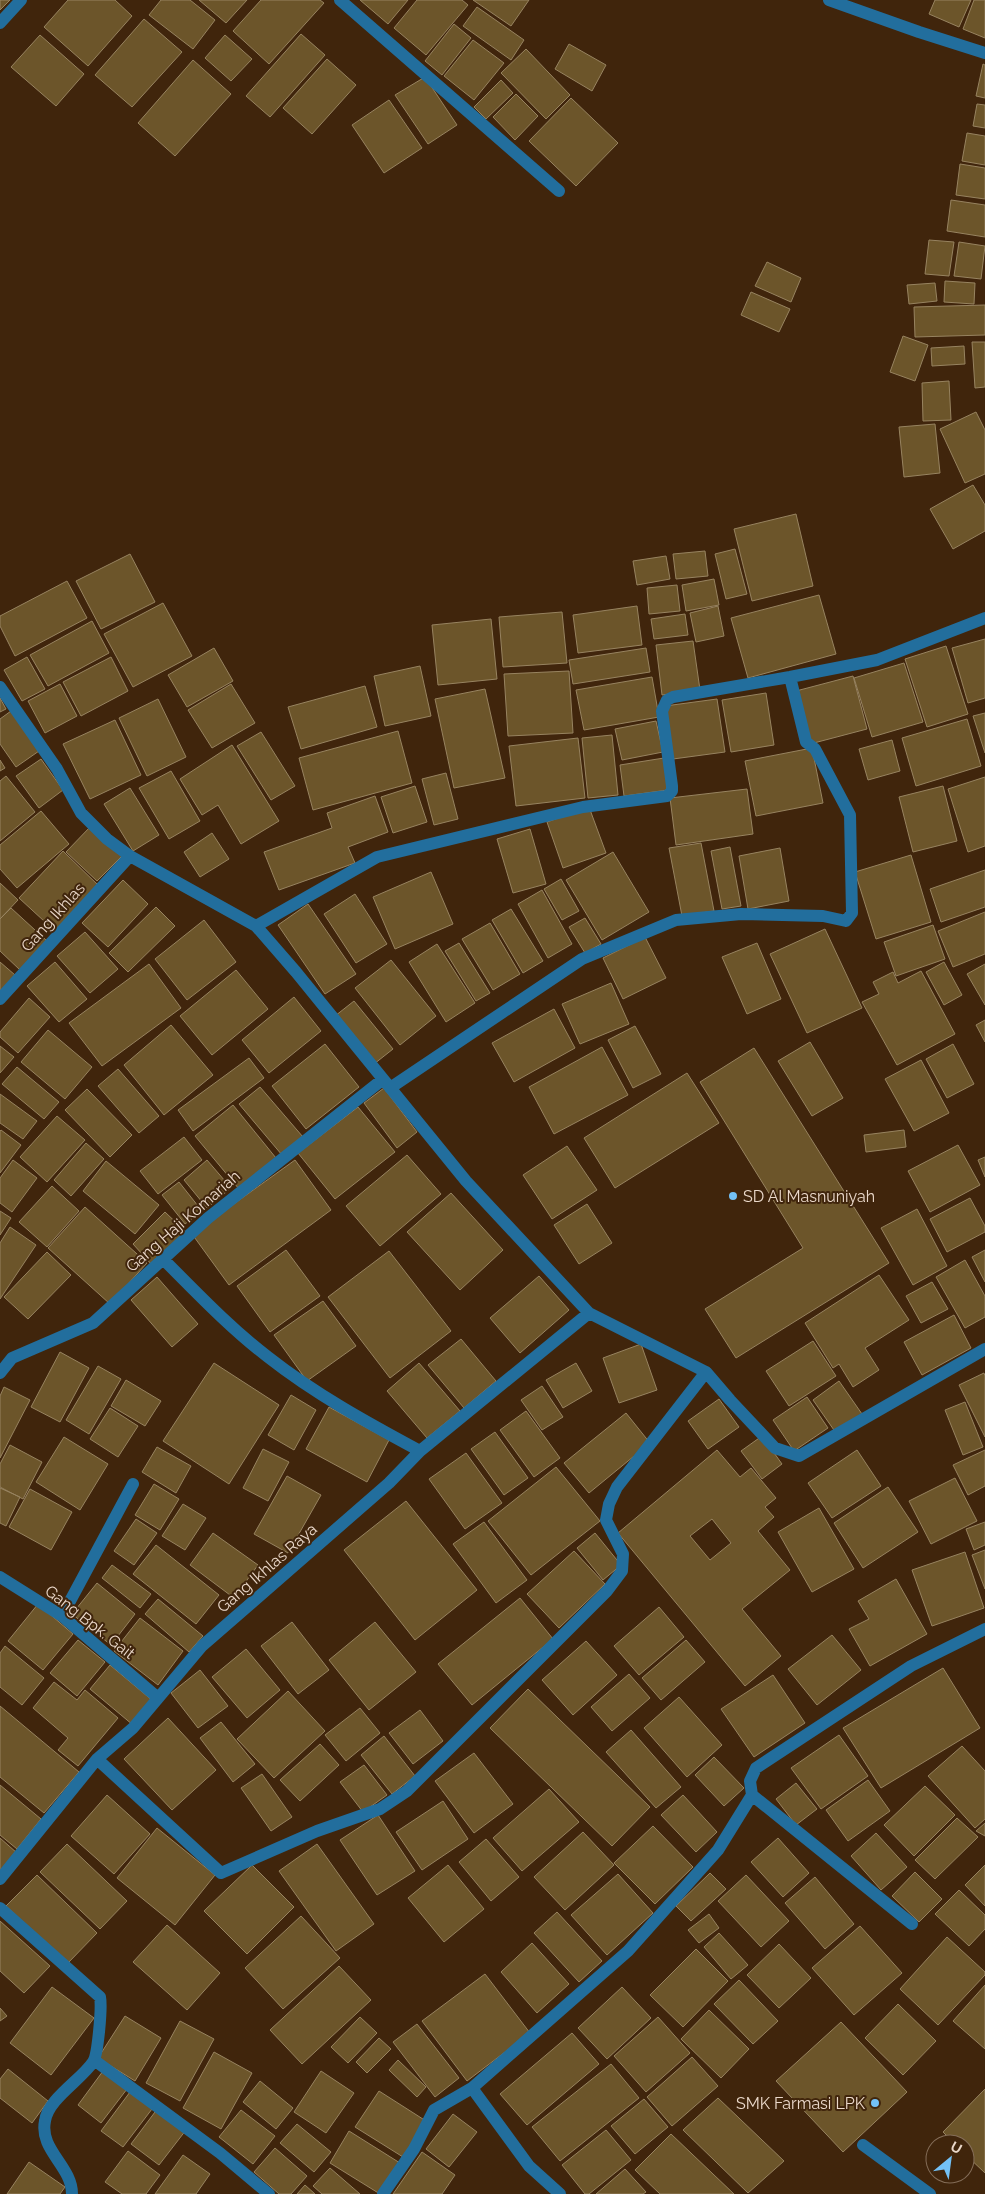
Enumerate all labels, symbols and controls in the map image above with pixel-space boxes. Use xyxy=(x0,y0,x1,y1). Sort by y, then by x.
street label: Gang Ikhlas xyxy=(17,878,89,955)
street label: Gang Haji Komariah xyxy=(122,1166,244,1276)
place label: SD Al Masnuniyah xyxy=(743,1187,875,1206)
marker: SD Al Masnuniyah xyxy=(727,1190,739,1202)
street label: Gang Ikhlas Raya xyxy=(213,1519,321,1617)
street label: Gang Bpk. Gait xyxy=(41,1581,139,1663)
place label: SMK Farmasi LPK xyxy=(736,2094,866,2113)
marker: SMK Farmasi LPK xyxy=(869,2097,881,2109)
north arrow xyxy=(925,2134,975,2184)
text: U xyxy=(948,2138,965,2157)

